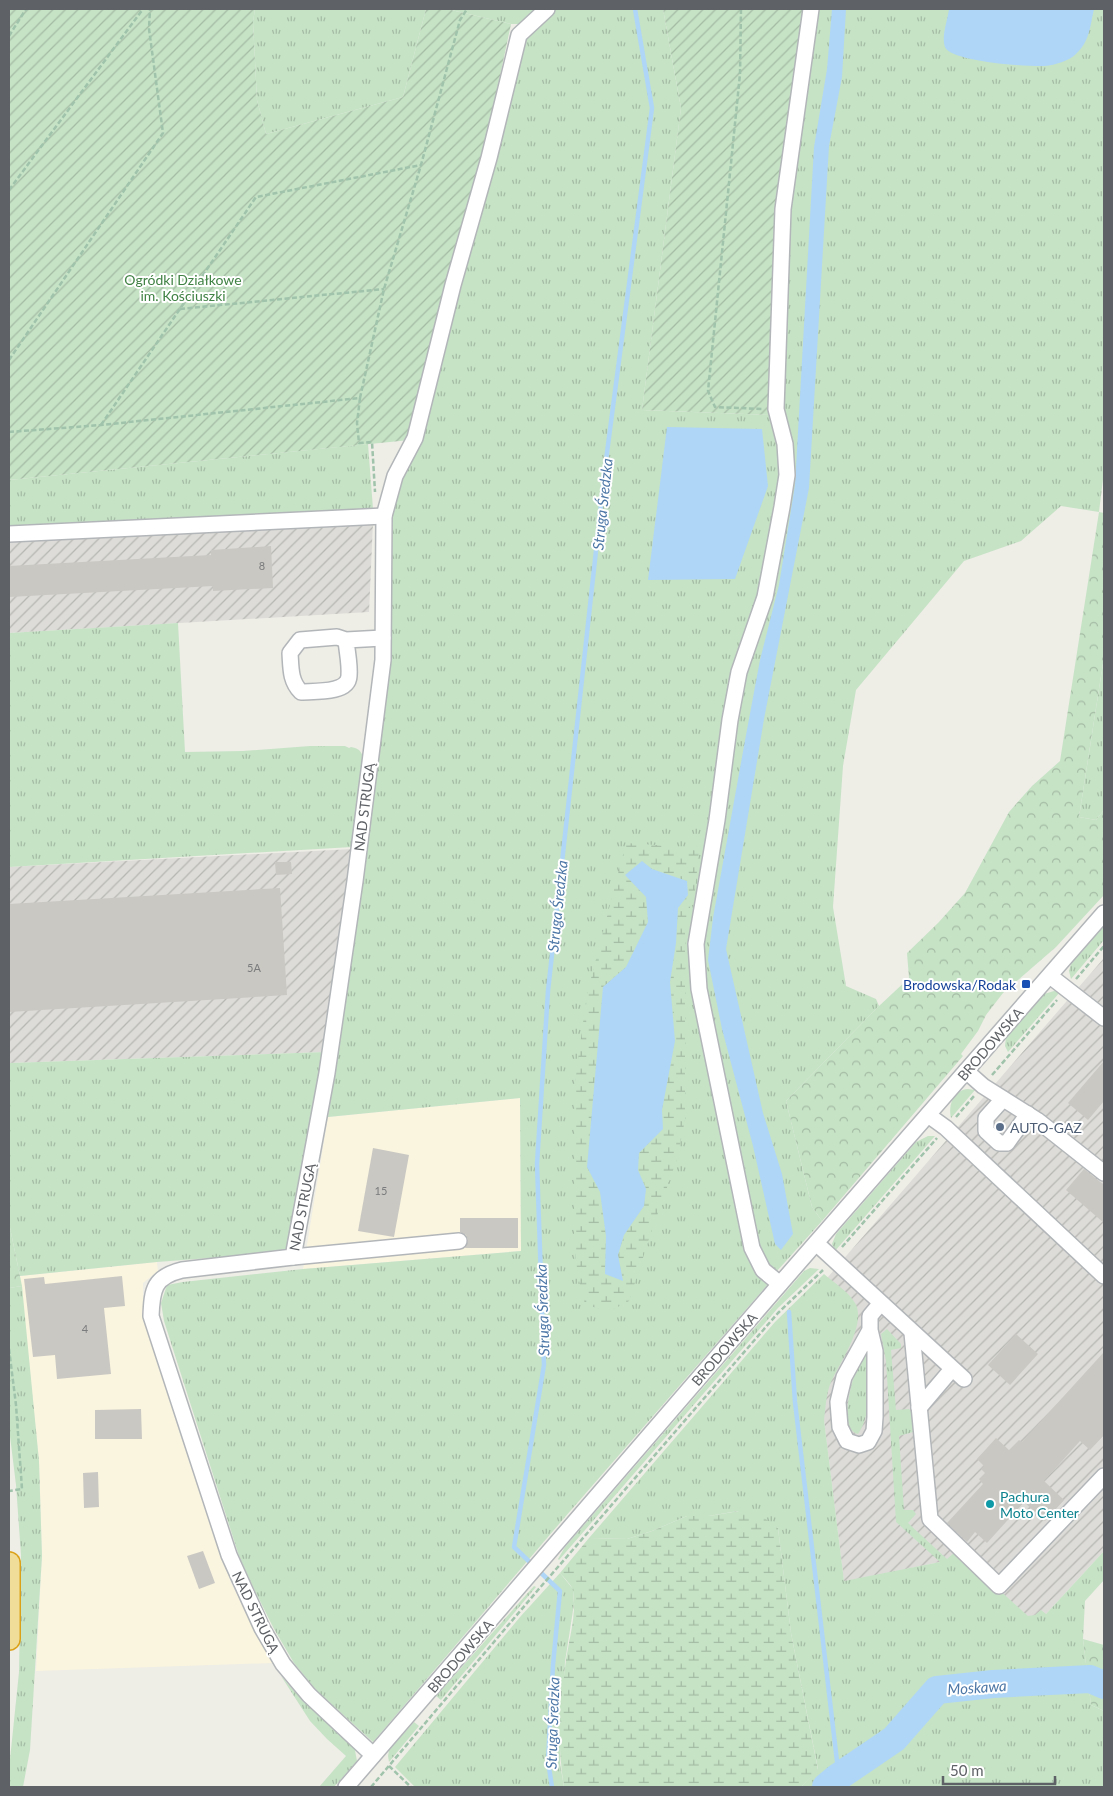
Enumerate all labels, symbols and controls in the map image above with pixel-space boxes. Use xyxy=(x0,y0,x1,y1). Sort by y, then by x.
park label: Ogródki Działkowe im. Kościuszki xyxy=(124,271,242,304)
water label: Struga Średzka xyxy=(588,457,616,551)
house number: 8 xyxy=(259,559,265,572)
street label: NAD STRUGĄ xyxy=(350,761,378,852)
water label: Struga Średzka xyxy=(543,859,571,953)
house number: 5A xyxy=(247,961,261,974)
place label: Brodowska/Rodak xyxy=(903,976,1017,993)
marker: Brodowska/Rodak xyxy=(1020,978,1032,990)
street label: BRODOWSKA xyxy=(954,1004,1027,1084)
place label: AUTO-GAZ xyxy=(1010,1119,1082,1136)
marker: AUTO-GAZ xyxy=(994,1121,1006,1133)
street label: NAD STRUGĄ xyxy=(285,1161,319,1252)
house number: 15 xyxy=(375,1184,387,1197)
water label: Struga Średzka xyxy=(531,1263,553,1356)
street label: BRODOWSKA xyxy=(688,1309,761,1389)
house number: 4 xyxy=(82,1322,89,1335)
place label: Pachura Moto Center xyxy=(1000,1488,1079,1521)
marker: Pachura Moto Center xyxy=(984,1498,996,1510)
street label: NAD STRUGĄ xyxy=(229,1568,283,1656)
street label: BRODOWSKA xyxy=(424,1616,497,1696)
water label: Struga Średzka xyxy=(541,1676,563,1769)
water label: Moskawa xyxy=(947,1676,1008,1698)
scale bar xyxy=(943,1754,1056,1786)
text: 50 m xyxy=(950,1761,984,1779)

